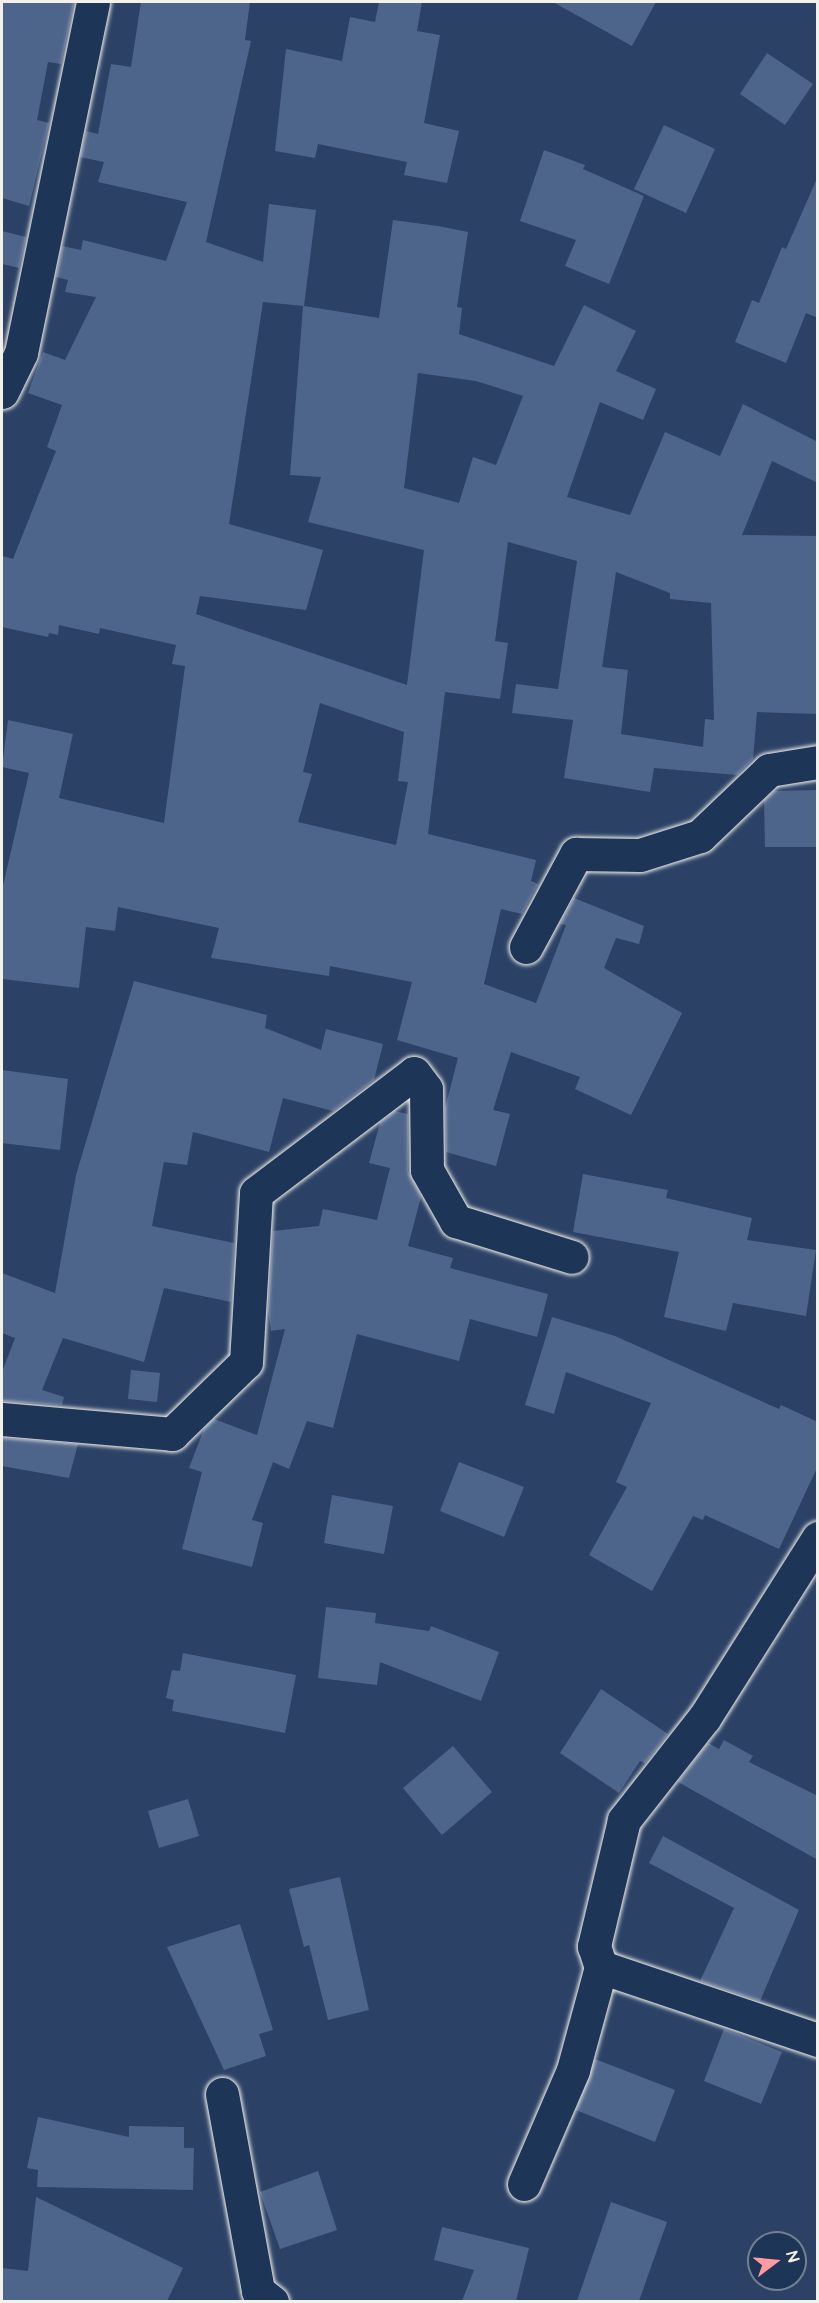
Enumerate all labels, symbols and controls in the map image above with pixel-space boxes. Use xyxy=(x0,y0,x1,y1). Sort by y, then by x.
north arrow xyxy=(747,2231,807,2291)
text: N xyxy=(780,2249,804,2264)

